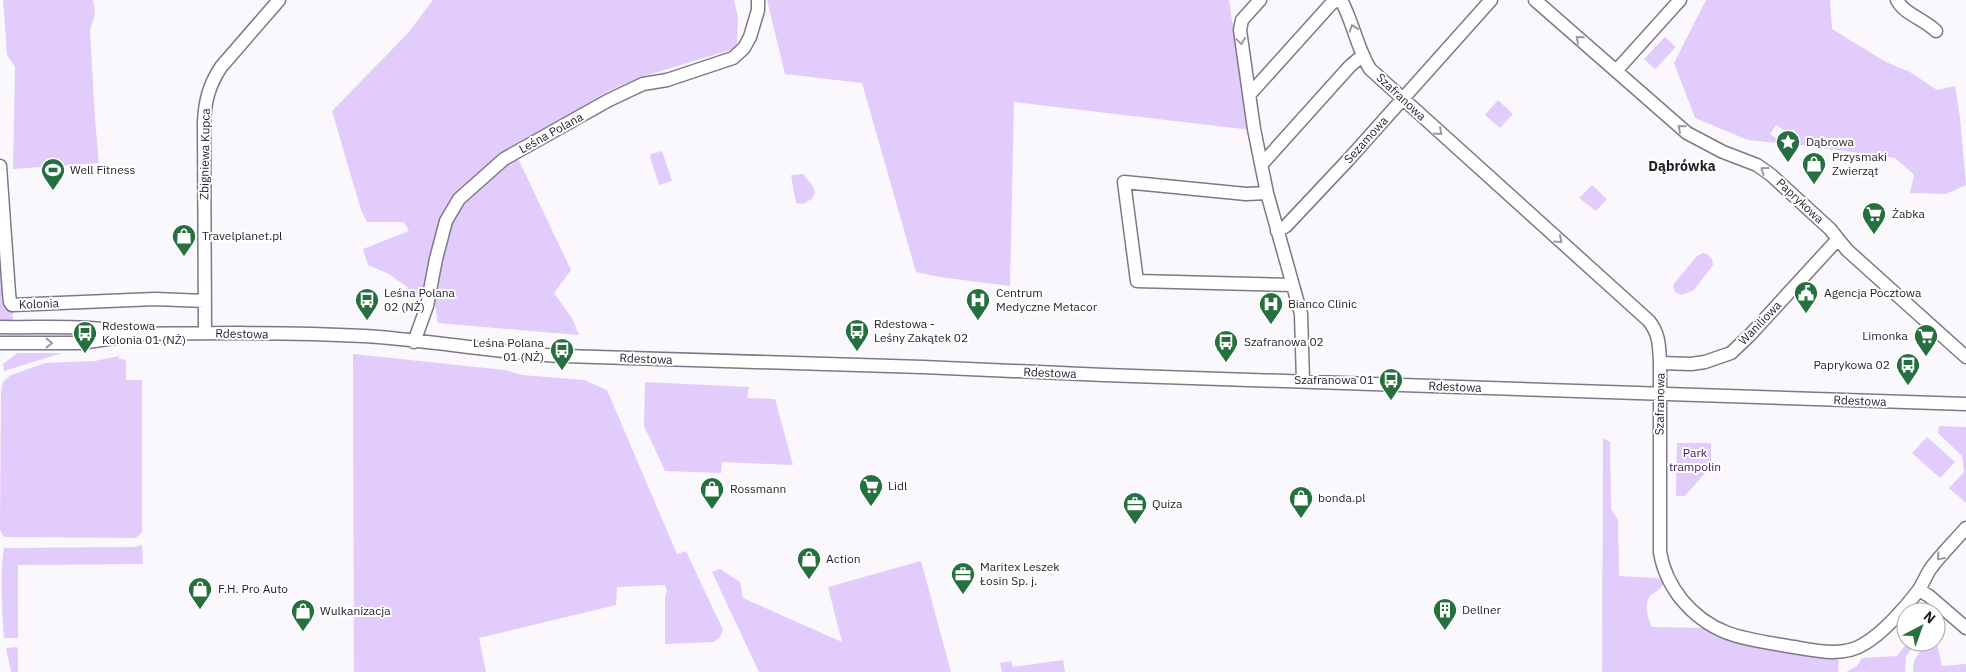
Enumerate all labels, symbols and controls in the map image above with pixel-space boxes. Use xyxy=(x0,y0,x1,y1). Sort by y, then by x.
one-way arrow xyxy=(1349,24,1359,32)
one-way arrow xyxy=(1576,36,1585,45)
one-way arrow xyxy=(1236,37,1246,46)
street label: Szafranowa xyxy=(1373,70,1430,124)
street label: Zbigniewa Kupca xyxy=(196,107,213,200)
street label: Leśna Polana xyxy=(516,108,586,156)
street label: Sezamowa xyxy=(1341,113,1391,166)
one-way arrow xyxy=(1677,125,1686,134)
one-way arrow xyxy=(1433,126,1442,135)
place icon: Dąbrowa xyxy=(1775,129,1801,163)
place label: Dąbrowa xyxy=(1806,134,1855,149)
place label: Przysmaki Zwierząt xyxy=(1832,149,1887,178)
shop icon: Przysmaki Zwierząt xyxy=(1801,151,1827,185)
sports icon: Well Fitness xyxy=(40,157,66,191)
district label: Dąbrówka xyxy=(1648,157,1716,175)
place label: Well Fitness xyxy=(70,162,135,177)
one-way arrow xyxy=(1760,167,1770,176)
street label: Paprykowa xyxy=(1774,175,1828,227)
supermarket icon: Żabka xyxy=(1861,201,1887,235)
place label: Żabka xyxy=(1892,206,1926,221)
shop icon: Travelplanet.pl xyxy=(171,223,197,257)
place label: Travelplanet.pl xyxy=(202,228,282,243)
one-way arrow xyxy=(1554,234,1563,243)
public building icon: Agencja Pocztowa xyxy=(1793,280,1819,314)
place label: Leśna Polana 02 (NŻ) xyxy=(384,285,456,314)
place label: Centrum Medyczne Metacor xyxy=(996,285,1098,314)
place label: Agencja Pocztowa xyxy=(1824,285,1922,300)
bus stop icon: Leśna Polana 02 (NŻ) xyxy=(354,287,380,321)
hospital icon: Centrum Medyczne Metacor xyxy=(965,287,991,321)
hospital icon: Bianco Clinic xyxy=(1258,291,1284,325)
street label: Kolonia xyxy=(19,295,60,312)
place label: Bianco Clinic xyxy=(1288,296,1357,311)
street label: Waniliowa xyxy=(1735,297,1785,348)
place label: Rdestowa - Leśny Zakątek 02 xyxy=(874,316,968,345)
place label: Rdestowa Kolonia 01 (NŻ) xyxy=(102,318,186,347)
bus stop icon: Rdestowa - Leśny Zakątek 02 xyxy=(844,318,870,352)
bus stop icon: Rdestowa Kolonia 01 (NŻ) xyxy=(72,320,98,354)
supermarket icon: Limonka xyxy=(1913,323,1939,357)
street label: Rdestowa xyxy=(215,326,269,341)
place label: Limonka xyxy=(1862,328,1909,343)
bus stop icon: Szafranowa 02 xyxy=(1213,329,1239,363)
place label: Szafranowa 02 xyxy=(1244,334,1324,349)
place label: Leśna Polana 01 (NŻ) xyxy=(473,335,545,364)
bus stop icon: Leśna Polana 01 (NŻ) xyxy=(549,337,575,371)
one-way arrow xyxy=(45,338,53,348)
street label: Rdestowa xyxy=(619,350,673,367)
bus stop icon: Paprykowa 02 xyxy=(1895,352,1921,386)
place label: Paprykowa 02 xyxy=(1813,357,1890,372)
street label: Rdestowa xyxy=(1023,364,1077,381)
bus stop icon: Szafranowa 01 xyxy=(1378,367,1404,401)
place label: Szafranowa 01 xyxy=(1294,372,1374,387)
street label: Szafranowa xyxy=(1651,372,1668,435)
street label: Rdestowa xyxy=(1428,378,1482,395)
street label: Rdestowa xyxy=(1833,392,1887,409)
park label: Park trampolin xyxy=(1669,445,1721,474)
supermarket icon: Lidl xyxy=(858,473,884,507)
shop icon: Rossmann xyxy=(699,476,725,510)
place label: Lidl xyxy=(888,478,907,493)
place label: Rossmann xyxy=(730,481,786,496)
shop icon: bonda.pl xyxy=(1288,485,1314,519)
place label: bonda.pl xyxy=(1318,490,1365,505)
office icon: Quiza xyxy=(1122,491,1148,525)
place label: Quiza xyxy=(1152,496,1183,511)
shop icon: Action xyxy=(796,546,822,580)
place label: Action xyxy=(826,551,860,566)
one-way arrow xyxy=(1937,552,1946,561)
place label: Maritex Leszek Łosin Sp. j. xyxy=(979,559,1060,588)
office icon: Maritex Leszek Łosin Sp. j. xyxy=(950,561,976,595)
shop icon: F.H. Pro Auto xyxy=(187,576,213,610)
place label: F.H. Pro Auto xyxy=(218,581,288,596)
building icon: Dellner xyxy=(1432,597,1458,631)
shop icon: Wulkanizacja xyxy=(290,598,316,632)
place label: Dellner xyxy=(1462,602,1502,617)
north arrow xyxy=(1896,602,1946,652)
place label: Wulkanizacja xyxy=(320,603,391,618)
text: N xyxy=(1920,607,1939,627)

